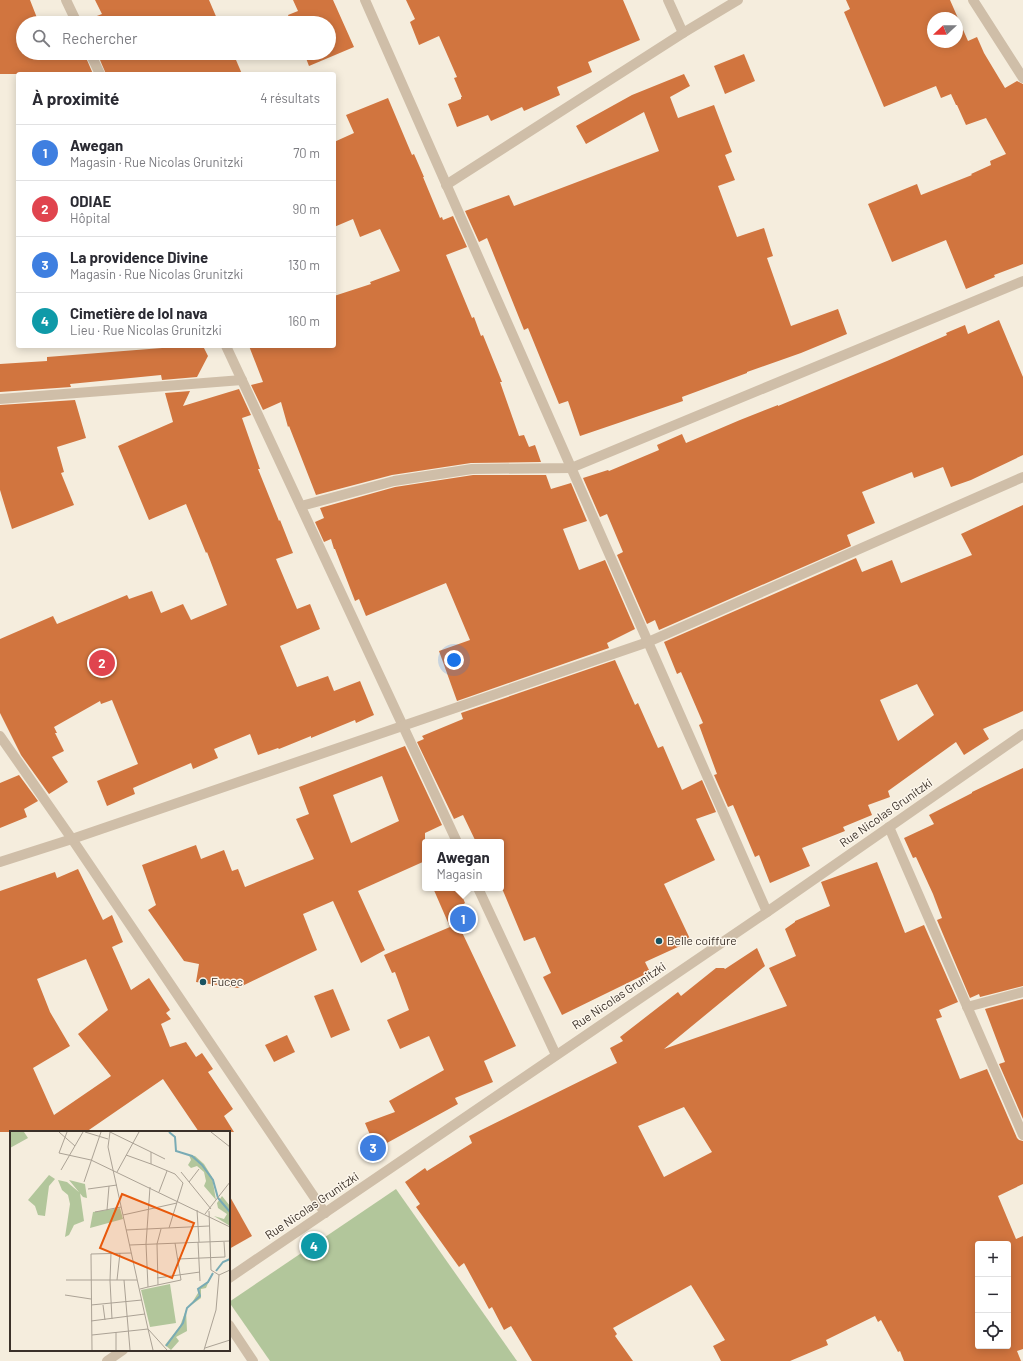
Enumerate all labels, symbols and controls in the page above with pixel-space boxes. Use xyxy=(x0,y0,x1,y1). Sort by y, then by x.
north arrow xyxy=(927,12,963,48)
search box xyxy=(16,16,336,60)
icon: search xyxy=(30,27,52,49)
text: Rechercher xyxy=(62,29,138,47)
text: À proximité xyxy=(32,88,119,108)
text: 4 résultats xyxy=(260,90,320,106)
text: Awegan xyxy=(70,136,123,154)
text: 1 xyxy=(43,145,47,161)
text: 70 m xyxy=(293,145,320,161)
text: Magasin · Rue Nicolas Grunitzki xyxy=(70,154,243,170)
text: ODIAE xyxy=(70,192,111,210)
text: 2 xyxy=(41,201,49,217)
text: 90 m xyxy=(293,201,320,217)
text: Hôpital xyxy=(70,210,110,226)
text: La providence Divine xyxy=(70,248,208,266)
text: 3 xyxy=(41,257,49,273)
text: 130 m xyxy=(288,257,320,273)
text: Magasin · Rue Nicolas Grunitzki xyxy=(70,266,243,282)
text: Cimetière de lol nava xyxy=(70,304,207,322)
text: 4 xyxy=(41,313,49,329)
text: 160 m xyxy=(288,313,320,329)
text: Lieu · Rue Nicolas Grunitzki xyxy=(70,322,222,338)
pin: 2 xyxy=(89,648,115,678)
your location xyxy=(444,650,464,670)
street label: Rue Nicolas Grunitzki xyxy=(836,775,935,849)
popup xyxy=(422,839,504,891)
text: Awegan xyxy=(436,848,490,866)
text: Magasin xyxy=(436,866,483,882)
pin: 1 xyxy=(450,904,476,934)
place label: Belle coiffure xyxy=(667,933,737,947)
marker: Belle coiffure xyxy=(654,936,664,946)
street label: Rue Nicolas Grunitzki xyxy=(569,959,668,1032)
place label: Fucec xyxy=(211,974,243,988)
marker: Fucec xyxy=(198,977,208,987)
inset map xyxy=(10,1131,230,1351)
pin: 3 xyxy=(360,1133,386,1163)
street label: Rue Nicolas Grunitzki xyxy=(262,1169,361,1242)
pin: 4 xyxy=(301,1231,327,1261)
map controls xyxy=(975,1241,1011,1349)
button: + xyxy=(975,1241,1011,1277)
button: − xyxy=(975,1277,1011,1313)
button: locate xyxy=(975,1313,1011,1349)

